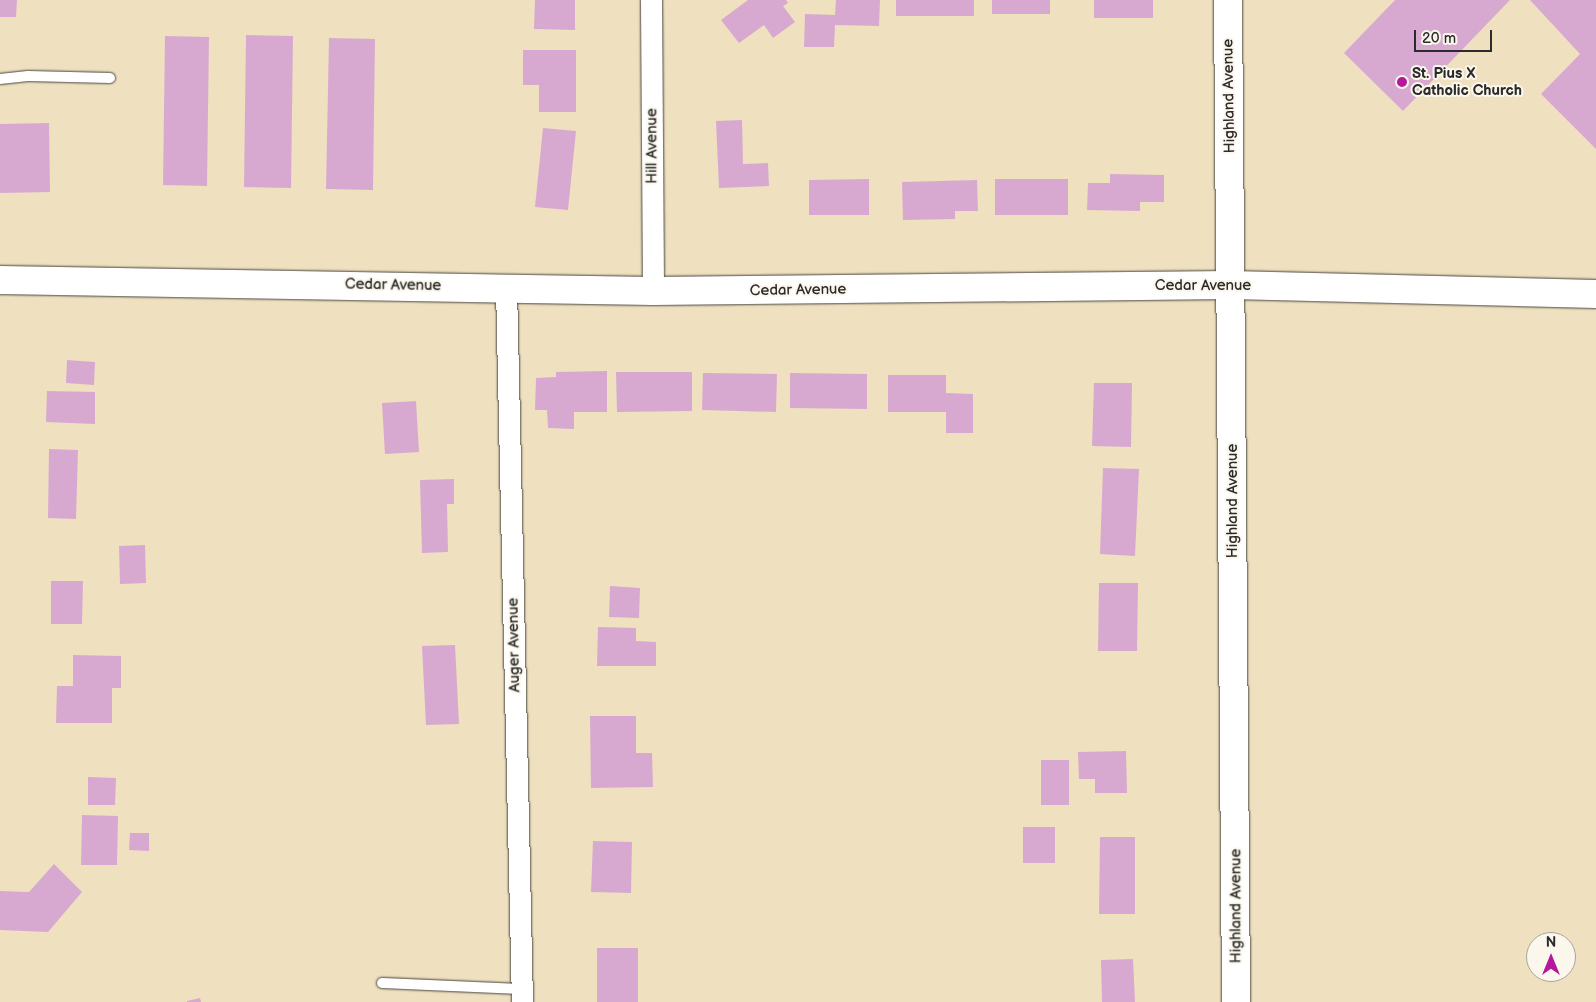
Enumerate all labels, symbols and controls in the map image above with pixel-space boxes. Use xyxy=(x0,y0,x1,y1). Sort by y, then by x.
scale bar xyxy=(1416,20,1494,52)
text: 20 m xyxy=(1422,29,1456,48)
street label: Highland Avenue xyxy=(1219,39,1239,153)
place label: St. Pius X Catholic Church xyxy=(1412,64,1522,99)
marker: St. Pius X Catholic Church xyxy=(1396,76,1408,88)
street label: Hill Avenue xyxy=(643,108,661,184)
street label: Cedar Avenue xyxy=(345,275,441,295)
street label: Cedar Avenue xyxy=(1155,277,1251,295)
street label: Cedar Avenue xyxy=(750,280,846,300)
street label: Highland Avenue xyxy=(1224,444,1242,558)
street label: Auger Avenue xyxy=(504,597,524,693)
street label: Highland Avenue xyxy=(1227,849,1245,963)
north arrow xyxy=(1526,932,1576,982)
text: N xyxy=(1546,934,1556,951)

